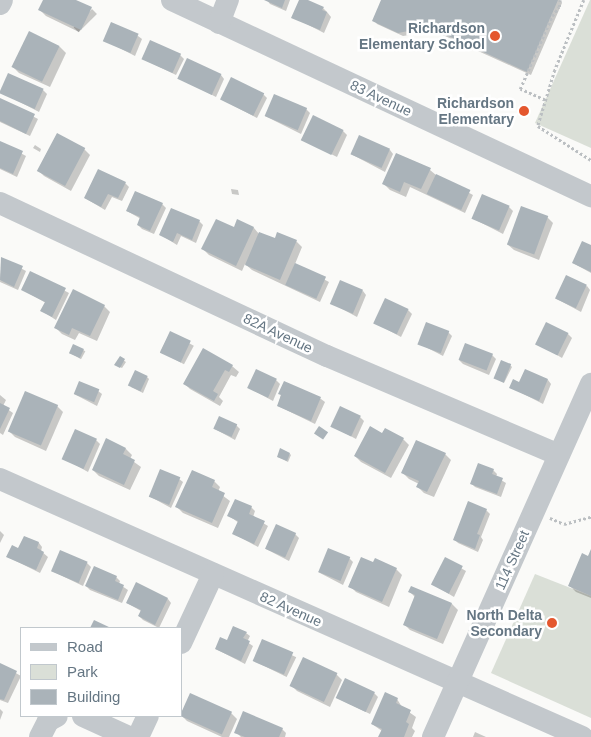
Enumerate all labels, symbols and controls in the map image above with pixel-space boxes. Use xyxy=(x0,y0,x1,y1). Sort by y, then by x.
place label: Richardson Elementary School xyxy=(359,20,485,52)
marker: Richardson Elementary School xyxy=(489,30,501,42)
street label: 83 Avenue xyxy=(347,76,415,120)
place label: Richardson Elementary xyxy=(437,95,514,128)
marker: Richardson Elementary xyxy=(518,105,530,117)
street label: 82A Avenue xyxy=(240,309,316,357)
street label: 114 Street xyxy=(491,528,533,592)
street label: 82 Avenue xyxy=(257,588,325,630)
place label: North Delta Secondary xyxy=(467,607,542,640)
marker: North Delta Secondary xyxy=(546,617,558,629)
legend xyxy=(20,627,182,717)
text: Road xyxy=(67,638,103,655)
text: Park xyxy=(67,663,98,680)
text: Building xyxy=(67,688,120,705)

